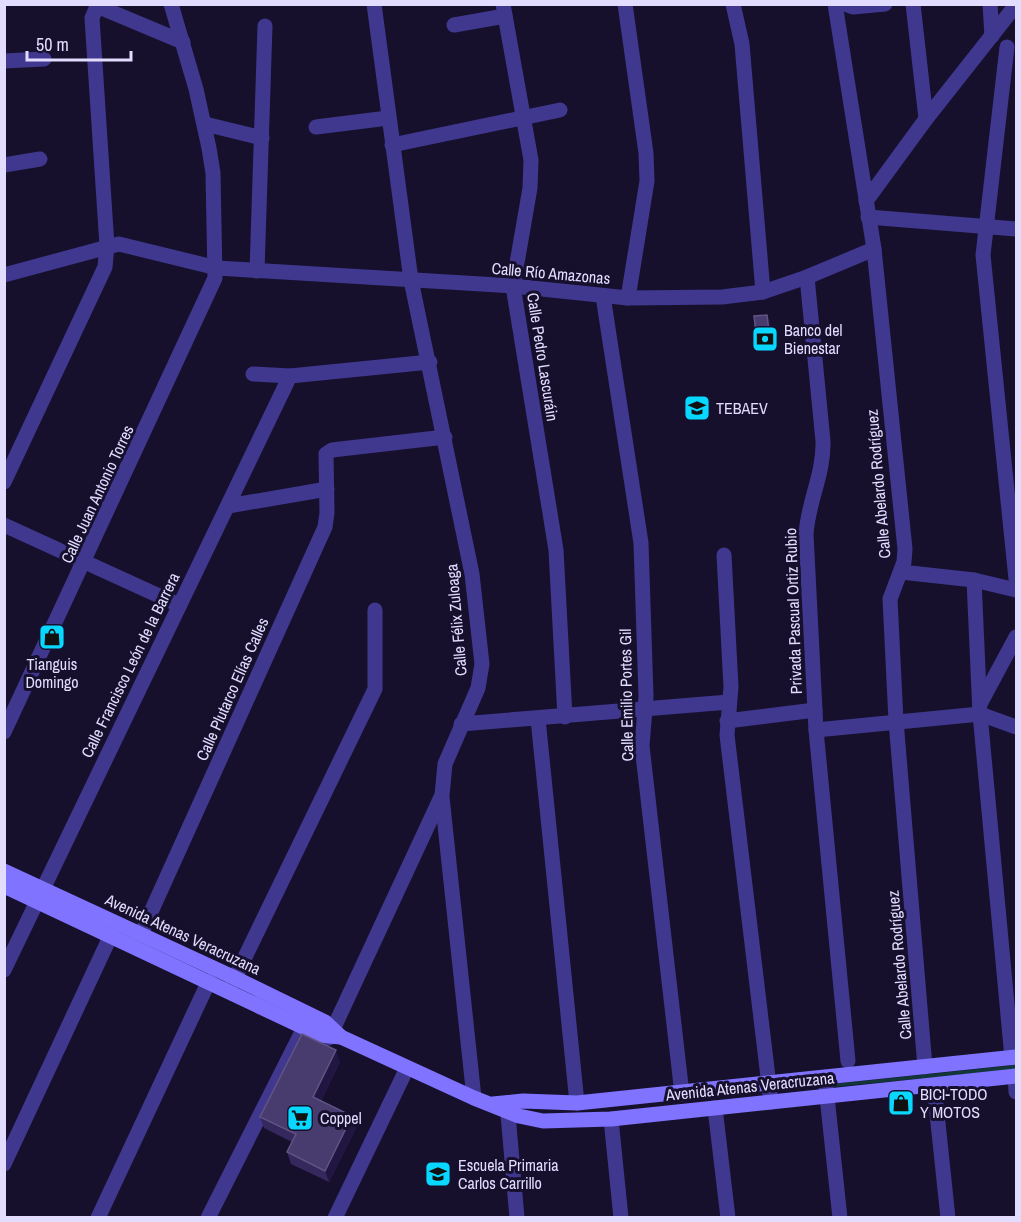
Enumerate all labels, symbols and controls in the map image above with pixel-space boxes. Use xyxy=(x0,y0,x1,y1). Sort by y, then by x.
scale bar xyxy=(27,24,130,62)
text: 50 m xyxy=(36,32,69,57)
street label: Calle Río Amazonas xyxy=(491,257,611,289)
street label: Calle Pedro Lascuráin xyxy=(522,291,564,423)
place label: Banco del Bienestar xyxy=(784,319,842,359)
bank icon: Banco del Bienestar xyxy=(750,324,780,354)
school or university icon: TEBAEV xyxy=(682,393,712,423)
place label: TEBAEV xyxy=(716,397,768,419)
street label: Calle Abelardo Rodríguez xyxy=(860,408,895,559)
street label: Calle Juan Antonio Torres xyxy=(55,421,139,567)
street label: Privada Pascual Ortiz Rubio xyxy=(779,528,807,694)
street label: Calle Félix Zuloaga xyxy=(440,562,472,677)
street label: Calle Francisco León de la Barrera xyxy=(76,568,185,761)
street label: Calle Plutarco Elías Calles xyxy=(191,614,273,764)
shop icon: Tianguis Domingo xyxy=(37,622,67,652)
street label: Calle Emilio Portes Gil xyxy=(614,628,638,762)
place label: Tianguis Domingo xyxy=(25,653,79,693)
street label: Avenida Atenas Veracruzana xyxy=(101,888,265,980)
street label: Calle Abelardo Rodríguez xyxy=(881,889,916,1040)
street label: Avenida Atenas Veracruzana xyxy=(664,1066,836,1106)
place label: BICI-TODO Y MOTOS xyxy=(920,1083,988,1123)
shop icon: BICI-TODO Y MOTOS xyxy=(886,1088,916,1118)
supermarket icon: Coppel xyxy=(285,1103,315,1133)
place label: Coppel xyxy=(320,1107,362,1129)
place label: Escuela Primaria Carlos Carrillo xyxy=(458,1154,559,1194)
school or university icon: Escuela Primaria Carlos Carrillo xyxy=(423,1159,453,1189)

